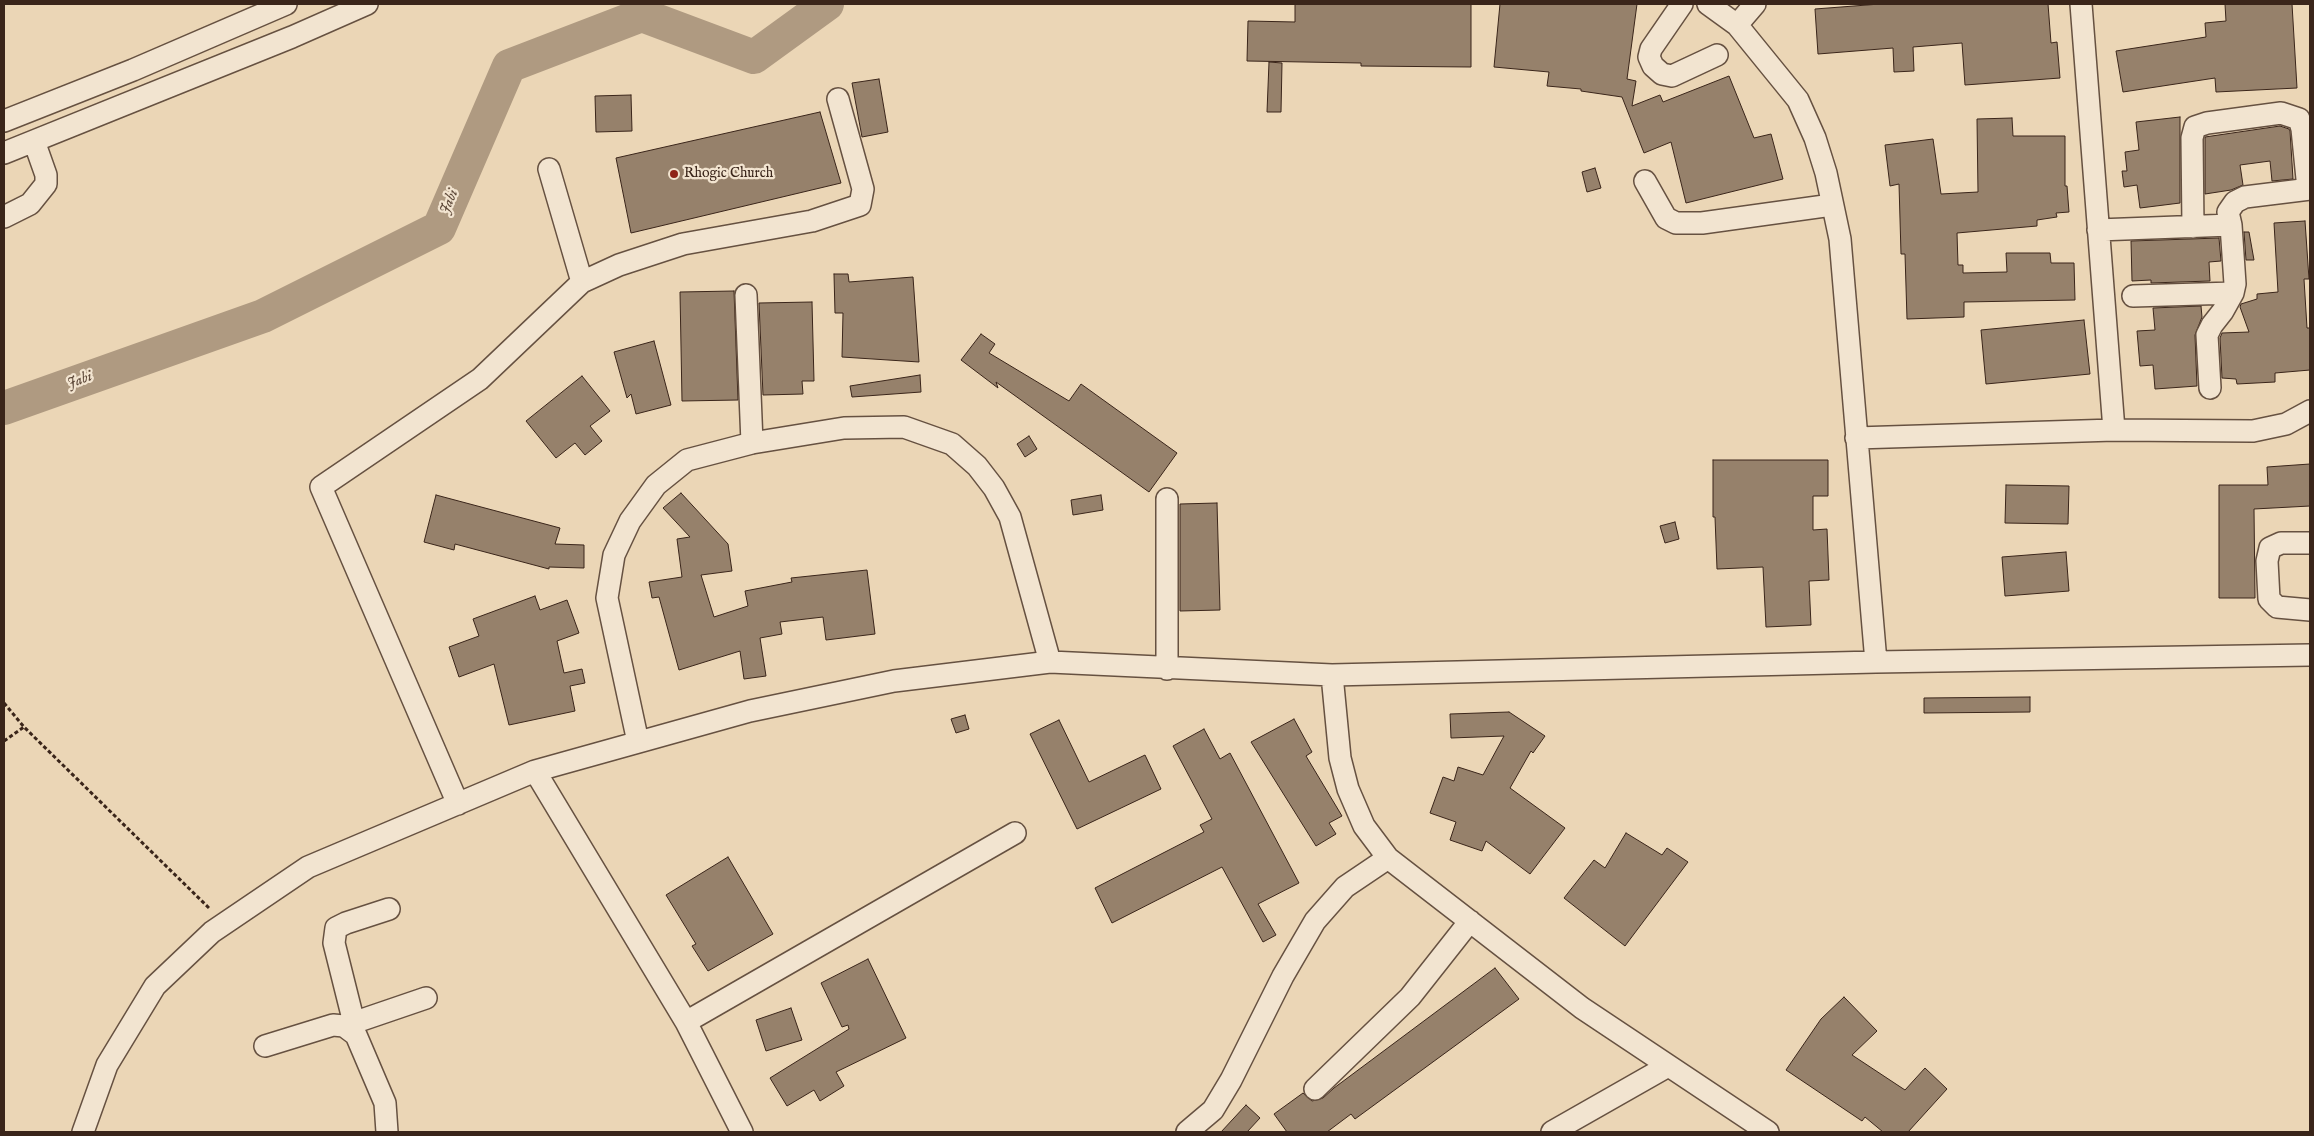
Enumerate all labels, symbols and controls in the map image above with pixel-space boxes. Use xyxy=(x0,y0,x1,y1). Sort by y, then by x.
place label: Rhogic Church xyxy=(684,166,773,182)
marker: Rhogic Church xyxy=(668,168,680,180)
water label: Jabi xyxy=(437,187,463,217)
water label: Jabi xyxy=(65,368,95,394)

